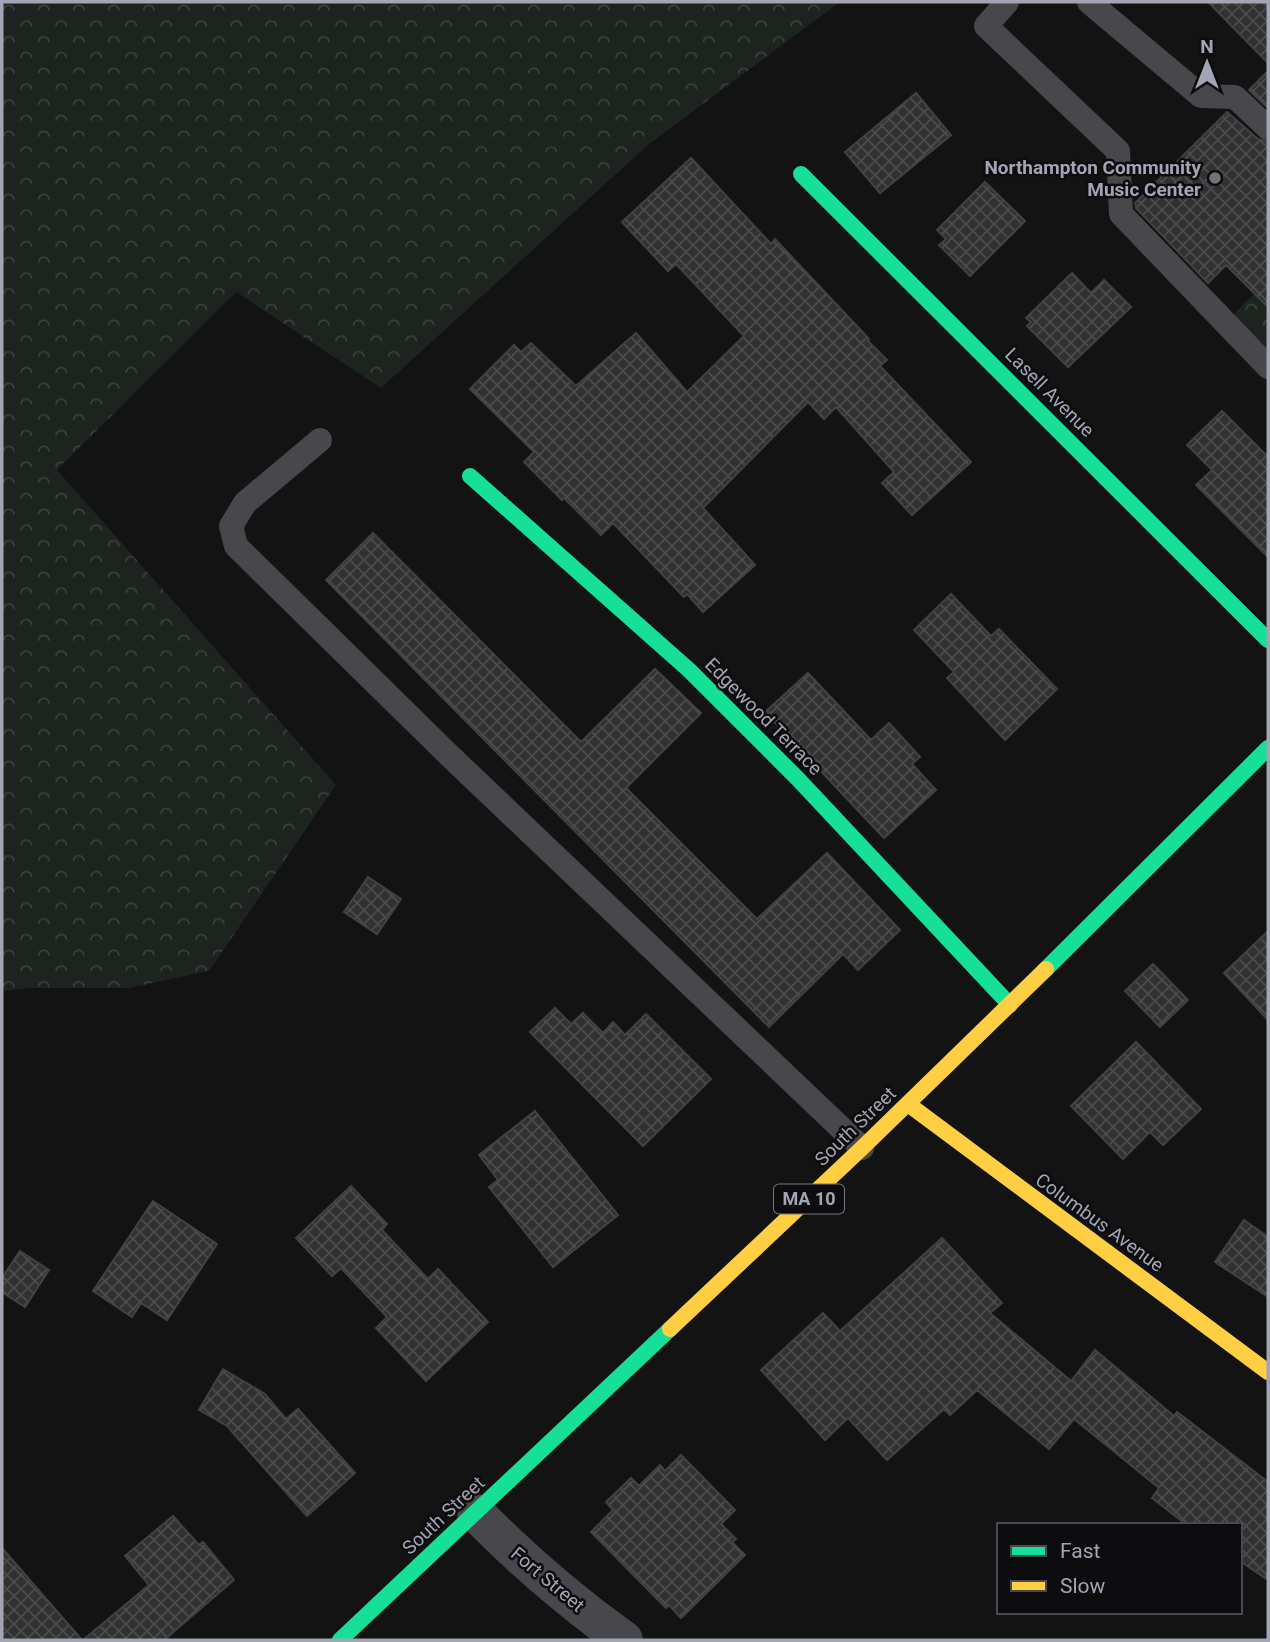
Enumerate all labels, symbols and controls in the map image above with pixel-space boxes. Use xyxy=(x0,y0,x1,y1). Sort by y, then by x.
north arrow xyxy=(1172,28,1242,98)
text: N xyxy=(1200,35,1214,58)
place label: Northampton Community Music Center xyxy=(984,156,1201,201)
marker: Northampton Community Music Center xyxy=(1207,170,1223,186)
street label: Lasell Avenue xyxy=(1000,343,1099,442)
street label: Edgewood Terrace xyxy=(700,653,827,780)
street label: South Street xyxy=(810,1082,901,1171)
street label: Columbus Avenue xyxy=(1031,1168,1168,1277)
road number: MA 10 xyxy=(774,1184,844,1214)
street label: South Street xyxy=(397,1471,489,1559)
legend xyxy=(997,1523,1242,1614)
text: Fast xyxy=(1060,1539,1101,1563)
street label: Fort Street xyxy=(506,1542,589,1617)
text: Slow xyxy=(1060,1574,1106,1598)

